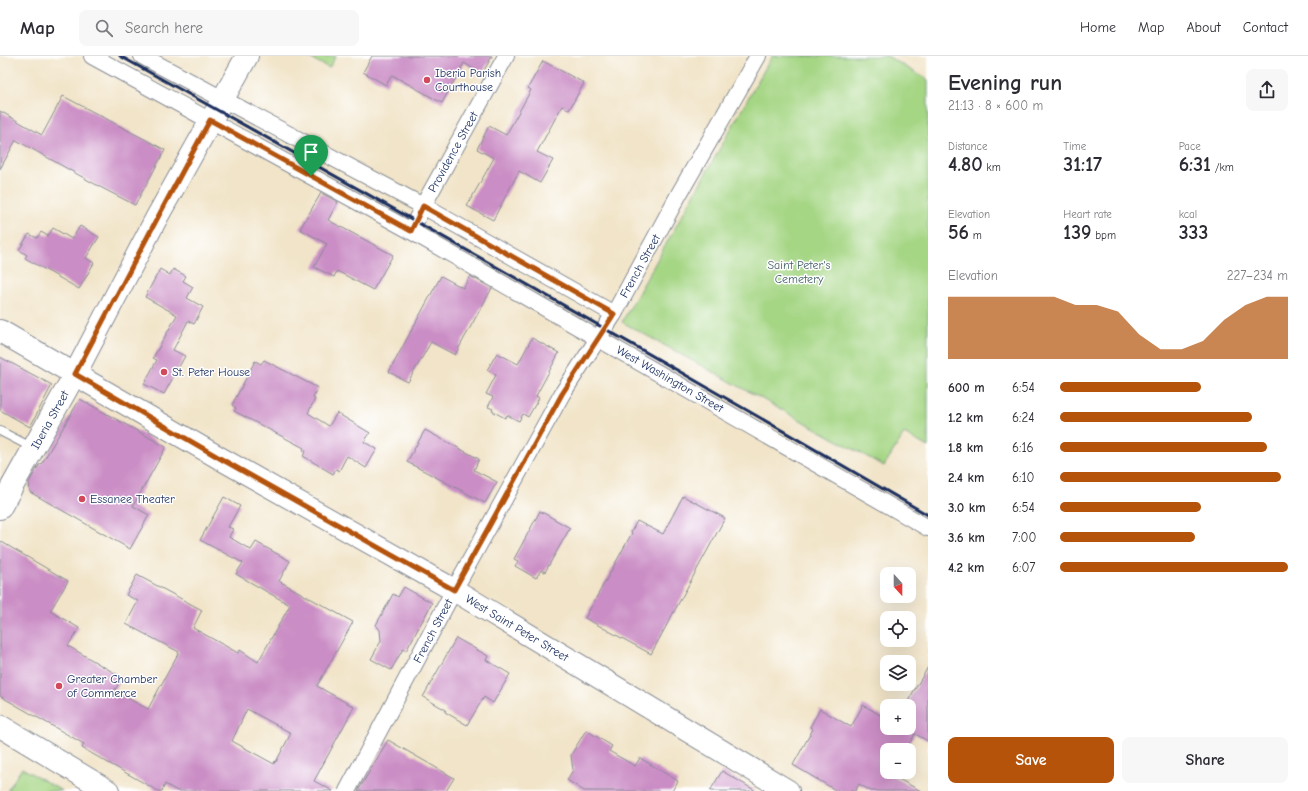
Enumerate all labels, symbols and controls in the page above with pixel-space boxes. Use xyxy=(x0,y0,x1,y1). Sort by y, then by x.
search box xyxy=(79,10,359,46)
text: Map xyxy=(20,17,55,39)
icon: search xyxy=(93,17,115,39)
text: Search here xyxy=(125,19,203,37)
text: Home xyxy=(1080,19,1116,36)
text: Map xyxy=(1138,19,1164,36)
text: About xyxy=(1186,19,1221,36)
text: Contact xyxy=(1243,19,1288,36)
place label: Iberia Parish Courthouse xyxy=(435,66,501,94)
button: share xyxy=(1246,69,1288,111)
text: Evening run xyxy=(948,70,1062,96)
marker: Iberia Parish Courthouse xyxy=(422,75,432,85)
text: 21:13 · 8 × 600 m xyxy=(948,98,1043,113)
street label: Providence Street xyxy=(425,109,481,195)
pin xyxy=(294,135,328,176)
text: Distance xyxy=(948,140,987,153)
text: Time xyxy=(1063,140,1086,153)
text: Pace xyxy=(1179,140,1201,153)
icon: arrive xyxy=(300,141,322,163)
text: 4.80 xyxy=(948,153,983,176)
text: 31:17 xyxy=(1063,153,1102,176)
text: 6:31 xyxy=(1179,153,1211,176)
text: km xyxy=(983,161,1001,174)
text: /km xyxy=(1211,161,1234,174)
text: Elevation xyxy=(948,208,990,221)
text: Heart rate xyxy=(1063,208,1112,221)
text: kcal xyxy=(1179,208,1197,221)
text: 56 xyxy=(948,221,969,244)
text: 139 xyxy=(1063,221,1092,244)
text: 333 xyxy=(1179,221,1208,244)
text: m xyxy=(969,229,982,242)
text: bpm xyxy=(1092,229,1116,242)
street label: French Street xyxy=(617,231,663,300)
park label: Saint Peter's Cemetery xyxy=(767,258,831,286)
text: Elevation xyxy=(948,268,998,283)
text: 227–234 m xyxy=(1227,268,1288,283)
street label: West Washington Street xyxy=(614,343,726,416)
place label: St. Peter House xyxy=(172,365,250,379)
marker: St. Peter House xyxy=(159,367,169,377)
text: 600 m xyxy=(948,380,985,395)
text: 6:54 xyxy=(1012,380,1035,395)
street label: Iberia Street xyxy=(28,388,72,452)
text: 1.2 km xyxy=(948,410,983,425)
text: 6:24 xyxy=(1012,410,1034,425)
text: 1.8 km xyxy=(948,440,983,455)
text: 6:16 xyxy=(1012,440,1034,455)
text: 2.4 km xyxy=(948,470,984,485)
text: 6:10 xyxy=(1012,470,1034,485)
place label: Essanee Theater xyxy=(90,492,175,506)
marker: Essanee Theater xyxy=(77,494,87,504)
text: 3.0 km xyxy=(948,500,986,515)
text: 6:54 xyxy=(1012,500,1035,515)
text: 3.6 km xyxy=(948,530,985,545)
text: 7:00 xyxy=(1012,530,1036,545)
text: 4.2 km xyxy=(948,560,984,575)
text: 6:07 xyxy=(1012,560,1035,575)
north arrow xyxy=(880,567,916,603)
map controls xyxy=(880,567,916,779)
street label: West Saint Peter Street xyxy=(463,592,572,665)
street label: French Street xyxy=(410,596,456,665)
button: locate xyxy=(880,611,916,647)
button: layers xyxy=(880,655,916,691)
place label: Greater Chamber of Commerce xyxy=(67,672,158,700)
marker: Greater Chamber of Commerce xyxy=(54,681,64,691)
button: + xyxy=(880,699,916,735)
button: Save xyxy=(948,737,1114,783)
button: Share xyxy=(1122,737,1288,783)
button: − xyxy=(880,743,916,779)

